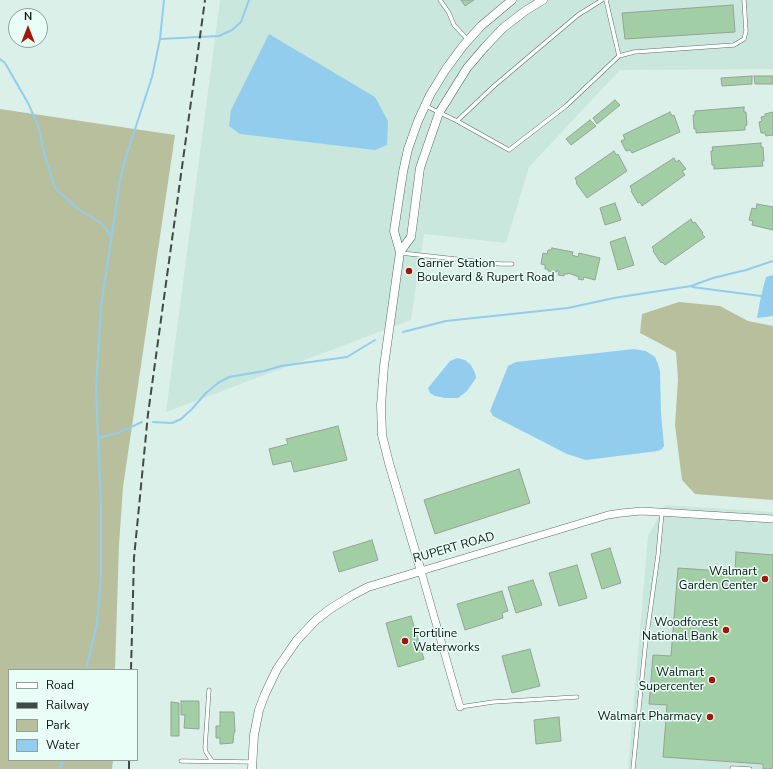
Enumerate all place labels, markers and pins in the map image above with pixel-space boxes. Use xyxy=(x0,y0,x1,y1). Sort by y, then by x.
place label: Garner Station Boulevard & Rupert Road xyxy=(417,257,554,285)
marker: Garner Station Boulevard & Rupert Road xyxy=(404,266,414,276)
place label: Walmart Garden Center xyxy=(679,565,757,593)
marker: Walmart Garden Center xyxy=(760,574,770,584)
place label: Woodforest National Bank xyxy=(642,616,718,644)
marker: Woodforest National Bank xyxy=(721,625,731,635)
place label: Fortiline Waterworks xyxy=(413,627,480,655)
marker: Fortiline Waterworks xyxy=(400,636,410,646)
place label: Walmart Supercenter xyxy=(639,666,704,694)
marker: Walmart Supercenter xyxy=(707,675,717,685)
place label: Walmart Pharmacy xyxy=(598,710,702,724)
marker: Walmart Pharmacy xyxy=(705,712,715,722)

